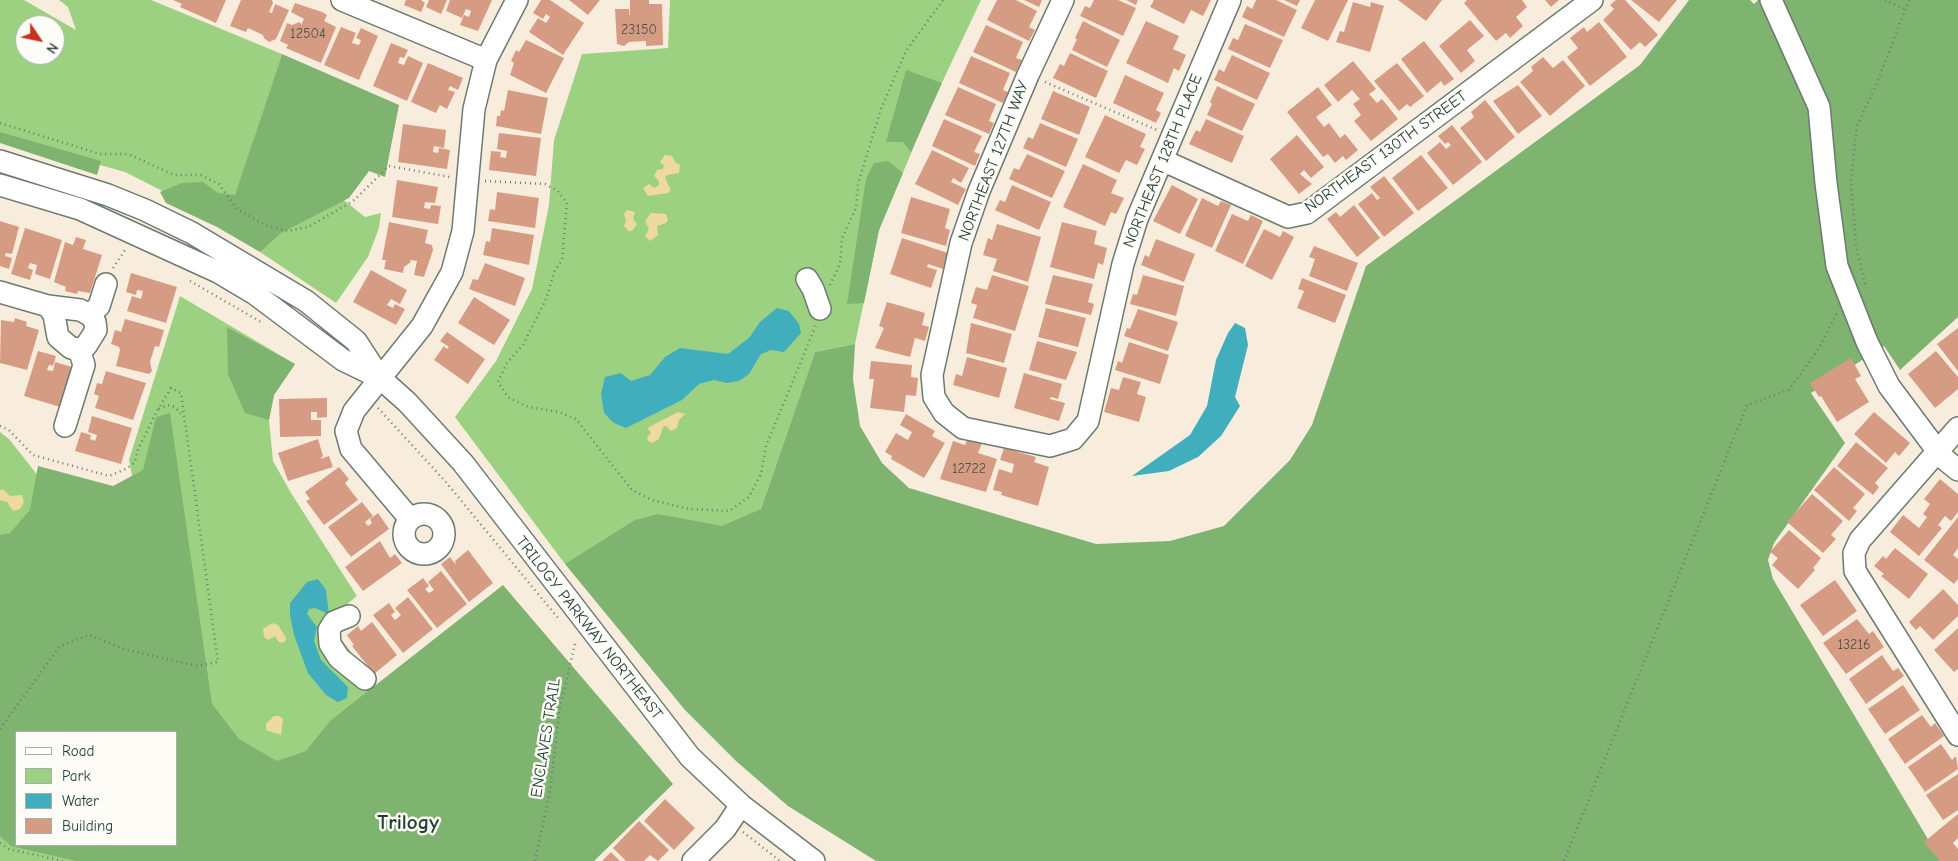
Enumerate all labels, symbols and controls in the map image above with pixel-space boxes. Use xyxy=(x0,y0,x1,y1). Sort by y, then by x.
north arrow xyxy=(15,15,65,65)
house number: 23150 xyxy=(621,22,657,38)
house number: 12504 xyxy=(290,26,326,42)
text: N xyxy=(42,40,62,57)
street label: NORTHEAST 128TH PLACE xyxy=(1119,71,1207,251)
street label: NORTHEAST 127TH WAY xyxy=(955,78,1033,244)
street label: NORTHEAST 130TH STREET xyxy=(1301,87,1471,217)
house number: 12722 xyxy=(952,461,986,477)
street label: TRILOGY PARKWAY NORTHEAST xyxy=(512,533,666,723)
house number: 13216 xyxy=(1837,637,1871,653)
street label: ENCLAVES TRAIL xyxy=(527,677,565,799)
legend xyxy=(15,731,178,846)
text: Road xyxy=(62,742,94,760)
text: Park xyxy=(62,767,91,785)
text: Water xyxy=(62,792,99,810)
district label: Trilogy xyxy=(377,810,439,836)
text: Building xyxy=(62,817,113,835)

